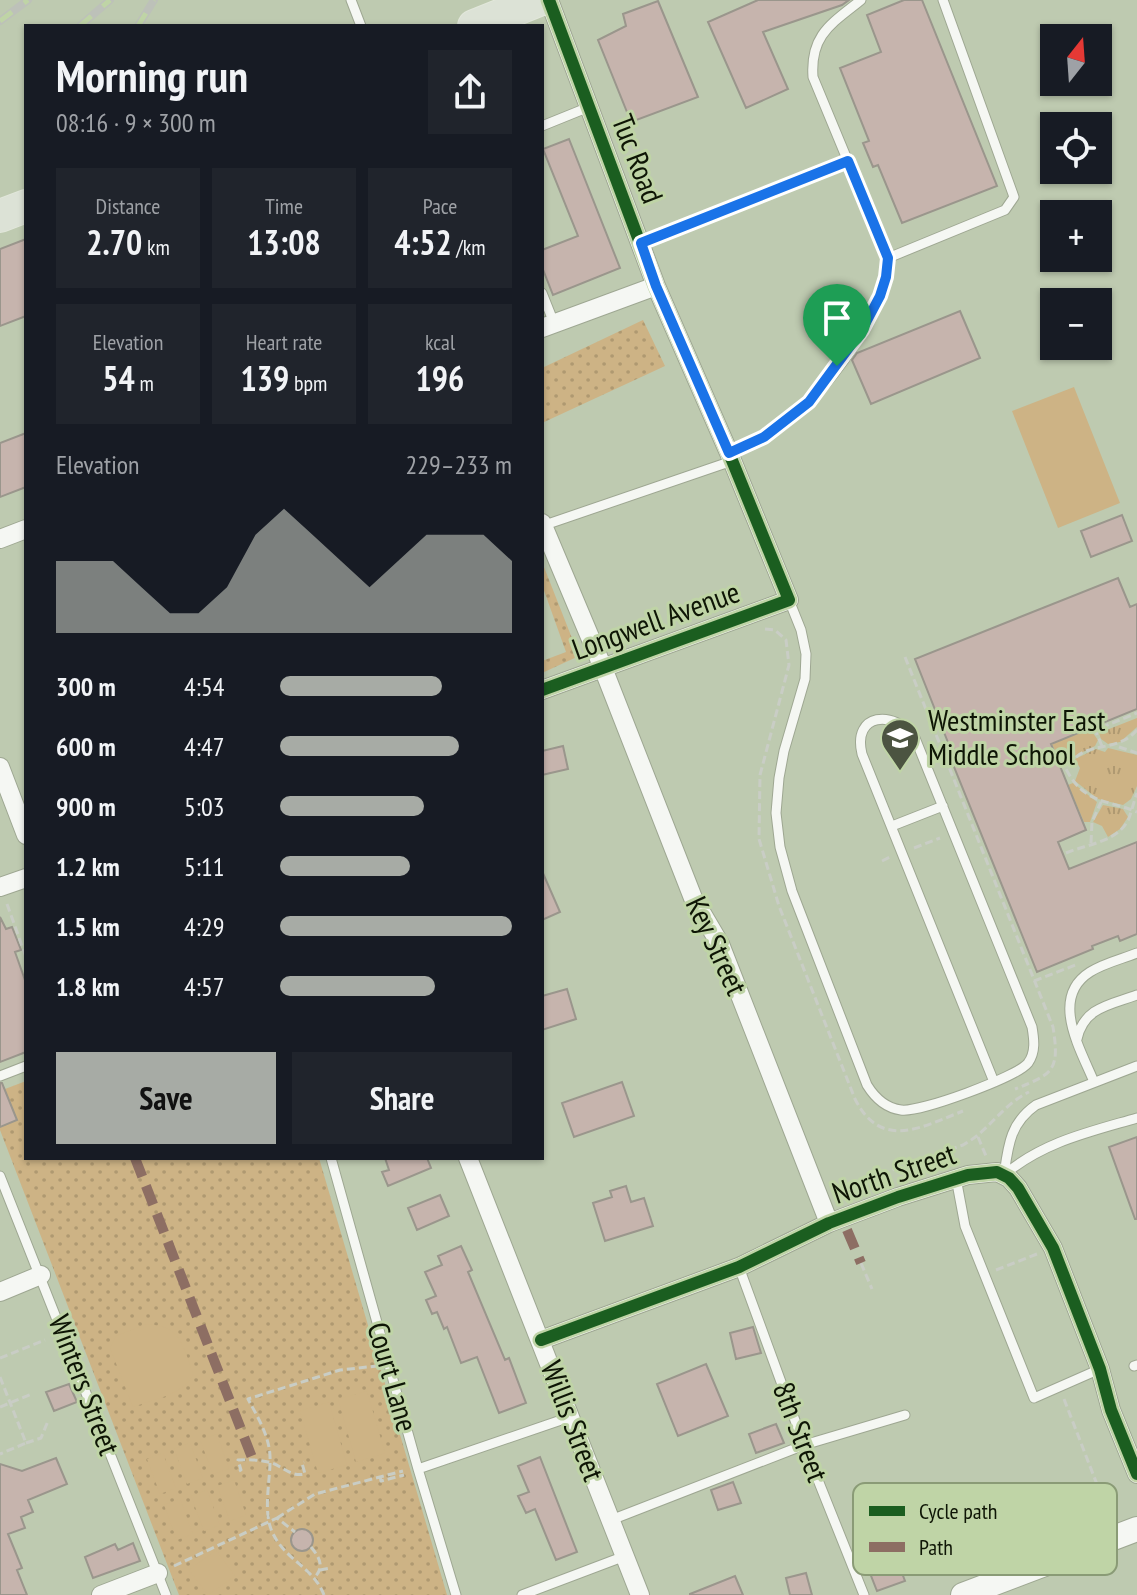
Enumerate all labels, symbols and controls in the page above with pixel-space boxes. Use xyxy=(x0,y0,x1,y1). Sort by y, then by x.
north arrow xyxy=(1040,24,1112,96)
map controls xyxy=(1040,24,1112,360)
text: Morning run xyxy=(56,47,248,104)
button: share xyxy=(428,50,512,134)
text: 08:16 · 9 × 300 m xyxy=(56,106,216,139)
street label: Tuc Road xyxy=(604,109,673,208)
button: locate xyxy=(1040,112,1112,184)
text: Distance xyxy=(96,192,160,220)
text: Time xyxy=(265,192,303,220)
text: Pace xyxy=(423,192,457,220)
button: + xyxy=(1040,200,1112,272)
text: 2.70 xyxy=(86,220,142,264)
text: 13:08 xyxy=(247,220,321,264)
text: 4:52 xyxy=(394,220,452,264)
text: km xyxy=(142,233,170,261)
text: /km xyxy=(452,233,486,261)
pin xyxy=(803,284,871,366)
button: − xyxy=(1040,288,1112,360)
icon: arrive xyxy=(815,296,859,340)
text: Elevation xyxy=(93,328,163,356)
text: Heart rate xyxy=(246,328,322,356)
text: kcal xyxy=(425,328,455,356)
text: 54 xyxy=(102,356,135,400)
text: 139 xyxy=(241,356,289,400)
text: 196 xyxy=(416,356,464,400)
text: m xyxy=(135,369,154,397)
text: bpm xyxy=(289,369,327,397)
text: Elevation xyxy=(56,448,139,481)
text: 229–233 m xyxy=(406,448,512,481)
street label: Longwell Avenue xyxy=(566,571,745,668)
text: 300 m xyxy=(56,670,116,703)
text: 4:54 xyxy=(184,670,224,703)
place label: Westminster East Middle School xyxy=(928,700,1106,773)
school or university icon: Westminster East Middle School xyxy=(879,717,921,772)
text: 600 m xyxy=(56,730,116,763)
text: 4:47 xyxy=(184,730,224,763)
text: 900 m xyxy=(56,790,116,823)
text: 5:03 xyxy=(184,790,224,823)
text: 1.2 km xyxy=(56,850,120,883)
text: 5:11 xyxy=(184,850,224,883)
street label: Key Street xyxy=(678,890,757,1002)
text: 1.5 km xyxy=(56,910,120,943)
text: 4:29 xyxy=(184,910,224,943)
text: 1.8 km xyxy=(56,970,120,1003)
text: 4:57 xyxy=(184,970,224,1003)
button: Save xyxy=(56,1052,276,1144)
button: Share xyxy=(292,1052,512,1144)
street label: North Street xyxy=(827,1133,961,1212)
street label: Winters Street xyxy=(41,1309,130,1461)
street label: Court Lane xyxy=(359,1317,428,1436)
street label: Willis Street xyxy=(533,1355,614,1487)
street label: 8th Street xyxy=(765,1376,838,1487)
legend xyxy=(853,1483,1117,1575)
text: Cycle path xyxy=(919,1497,997,1525)
text: Path xyxy=(919,1533,953,1561)

